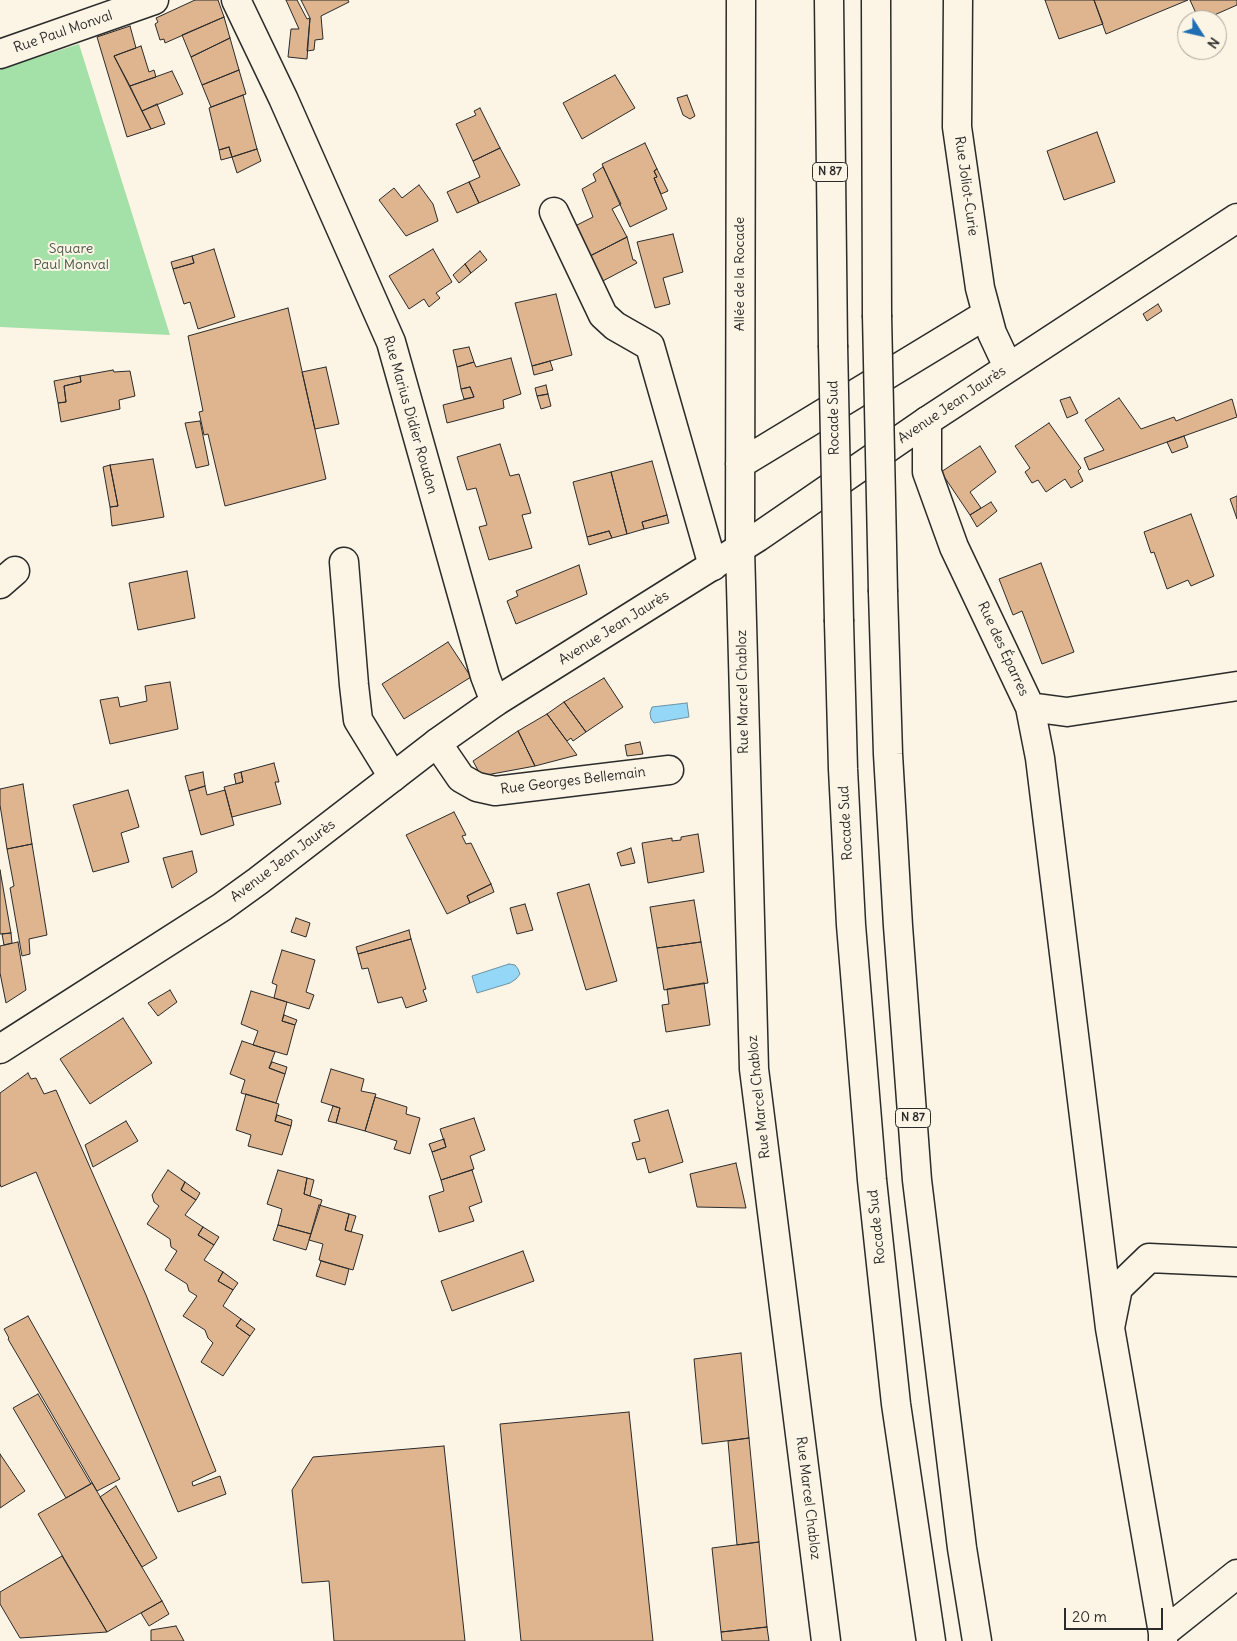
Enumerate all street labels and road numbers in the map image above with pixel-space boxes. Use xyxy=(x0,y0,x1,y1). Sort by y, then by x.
street label: Rue Paul Monval xyxy=(11,7,115,57)
street label: Rue Joliot-Curie xyxy=(951,135,981,237)
road number: N 87 xyxy=(812,162,848,182)
street label: Allée de la Rocade xyxy=(732,217,748,331)
street label: Rue Marius Didier Roudon xyxy=(379,334,441,496)
street label: Avenue Jean Jaurès xyxy=(895,363,1009,447)
street label: Rocade Sud xyxy=(825,380,843,456)
street label: Avenue Jean Jaurès xyxy=(556,587,672,669)
street label: Rue des Éparres xyxy=(974,599,1032,699)
street label: Rue Marcel Chabloz xyxy=(734,630,752,754)
street label: Rue Georges Bellemain xyxy=(500,764,646,798)
street label: Rocade Sud xyxy=(836,785,856,861)
street label: Avenue Jean Jaurès xyxy=(227,816,339,906)
street label: Rue Marcel Chabloz xyxy=(744,1034,774,1160)
road number: N 87 xyxy=(896,1108,930,1128)
street label: Rocade Sud xyxy=(865,1189,889,1265)
street label: Rue Marcel Chabloz xyxy=(792,1435,824,1561)

